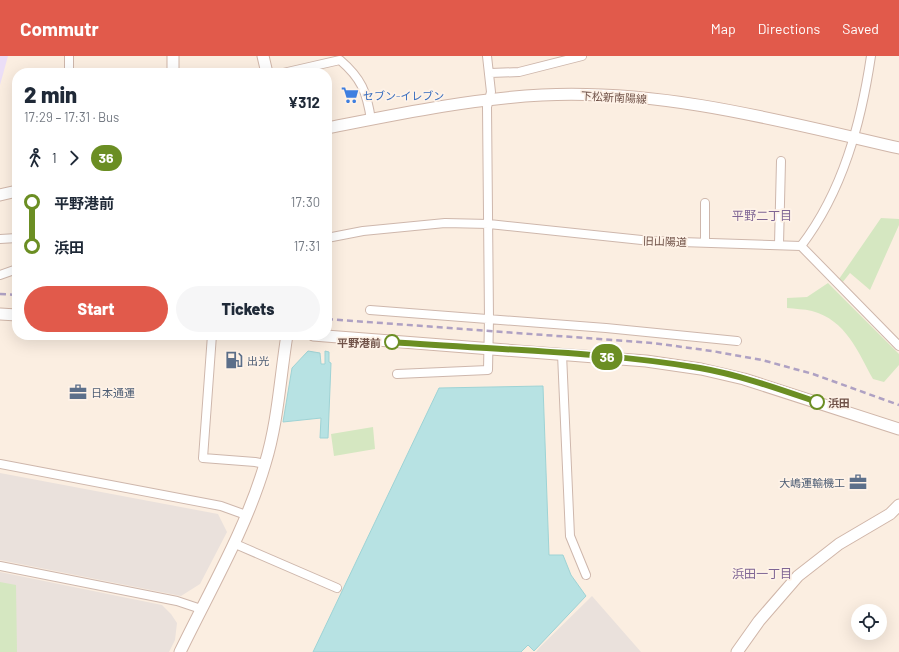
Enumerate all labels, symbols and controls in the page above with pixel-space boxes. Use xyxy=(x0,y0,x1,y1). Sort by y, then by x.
text: Commutr xyxy=(20,17,99,40)
text: Map xyxy=(711,20,736,37)
text: Directions xyxy=(758,20,820,37)
text: Saved xyxy=(842,20,879,37)
text: 2 min xyxy=(24,81,77,107)
supermarket icon: セブン-イレブン xyxy=(340,85,360,105)
place label: セブン-イレブン xyxy=(363,89,444,102)
street label: 下松新南陽線 xyxy=(581,89,647,105)
text: ¥312 xyxy=(288,93,320,111)
text: 17:29 – 17:31 · Bus xyxy=(24,109,119,125)
icon: walk xyxy=(24,147,46,169)
icon: forward xyxy=(63,147,85,169)
text: 36 xyxy=(99,149,114,166)
text: 1 xyxy=(52,150,57,166)
text: 平野港前 xyxy=(54,194,114,212)
text: 17:30 xyxy=(291,194,320,210)
district label: 平野二丁目 xyxy=(732,208,792,222)
street label: 旧山陽道 xyxy=(643,234,687,248)
text: 浜田 xyxy=(54,238,84,256)
text: 17:31 xyxy=(294,238,320,254)
button: Start xyxy=(24,286,168,332)
button: Tickets xyxy=(176,286,320,332)
marker: 平野港前 xyxy=(384,334,400,350)
place label: 平野港前 xyxy=(337,336,381,349)
line badge: 36 xyxy=(589,344,625,370)
text: 36 xyxy=(599,348,615,365)
fuel station icon: 出光 xyxy=(224,350,244,370)
place label: 出光 xyxy=(247,354,269,367)
office icon: 日本通運 xyxy=(68,382,88,402)
place label: 日本通運 xyxy=(91,386,135,399)
marker: 浜田 xyxy=(809,394,825,410)
place label: 浜田 xyxy=(828,396,850,409)
office icon: 大嶋運輸機工 xyxy=(848,472,868,492)
place label: 大嶋運輸機工 xyxy=(779,476,845,489)
district label: 浜田一丁目 xyxy=(732,566,792,580)
map controls xyxy=(851,604,887,640)
button: locate xyxy=(851,604,887,640)

